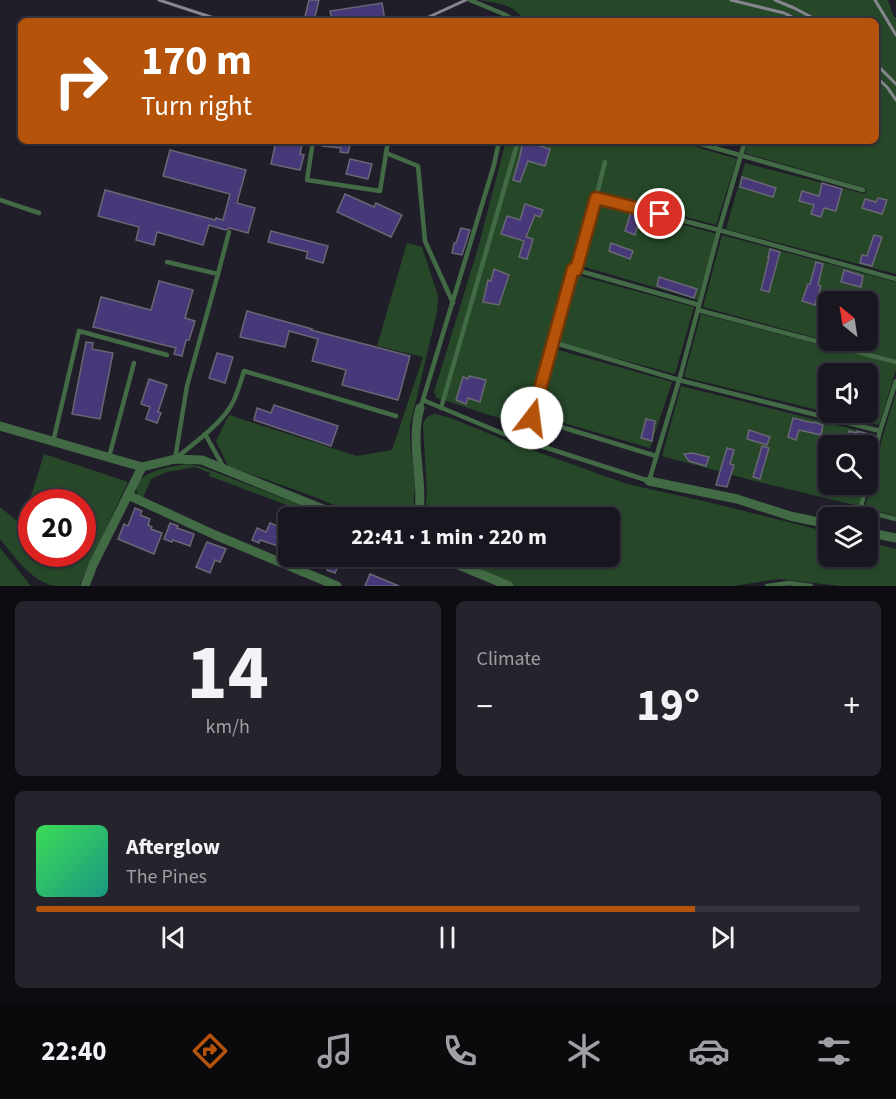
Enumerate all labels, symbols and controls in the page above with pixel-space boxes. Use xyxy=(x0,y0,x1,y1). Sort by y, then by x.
text: 170 m xyxy=(141,31,252,91)
icon: right xyxy=(42,42,120,120)
text: Turn right xyxy=(141,87,252,126)
pin xyxy=(634,188,685,239)
icon: arrive xyxy=(643,197,676,230)
north arrow xyxy=(818,291,878,351)
map controls xyxy=(818,291,878,567)
button: sound xyxy=(818,363,878,423)
position arrow xyxy=(500,386,564,450)
button: search xyxy=(818,435,878,495)
speed limit sign: 20 xyxy=(18,489,96,567)
button: layers xyxy=(818,507,878,567)
text: 22:41 · 1 min · 220 m xyxy=(351,521,547,553)
text: 14 xyxy=(187,618,269,729)
text: Climate xyxy=(477,645,541,673)
text: 19° xyxy=(636,674,700,738)
text: − xyxy=(477,683,493,730)
text: + xyxy=(844,683,860,730)
text: km/h xyxy=(206,713,250,741)
text: Afterglow xyxy=(126,831,220,863)
text: The Pines xyxy=(126,863,207,891)
icon: previous xyxy=(157,921,190,954)
icon: pause xyxy=(431,921,464,954)
icon: next xyxy=(706,921,739,954)
icon: directions xyxy=(189,1030,231,1072)
icon: music xyxy=(314,1030,356,1072)
icon: phone xyxy=(439,1030,481,1072)
icon: climate xyxy=(563,1030,605,1072)
icon: car xyxy=(688,1030,730,1072)
icon: filters xyxy=(813,1030,855,1072)
text: 22:40 xyxy=(41,1032,106,1071)

